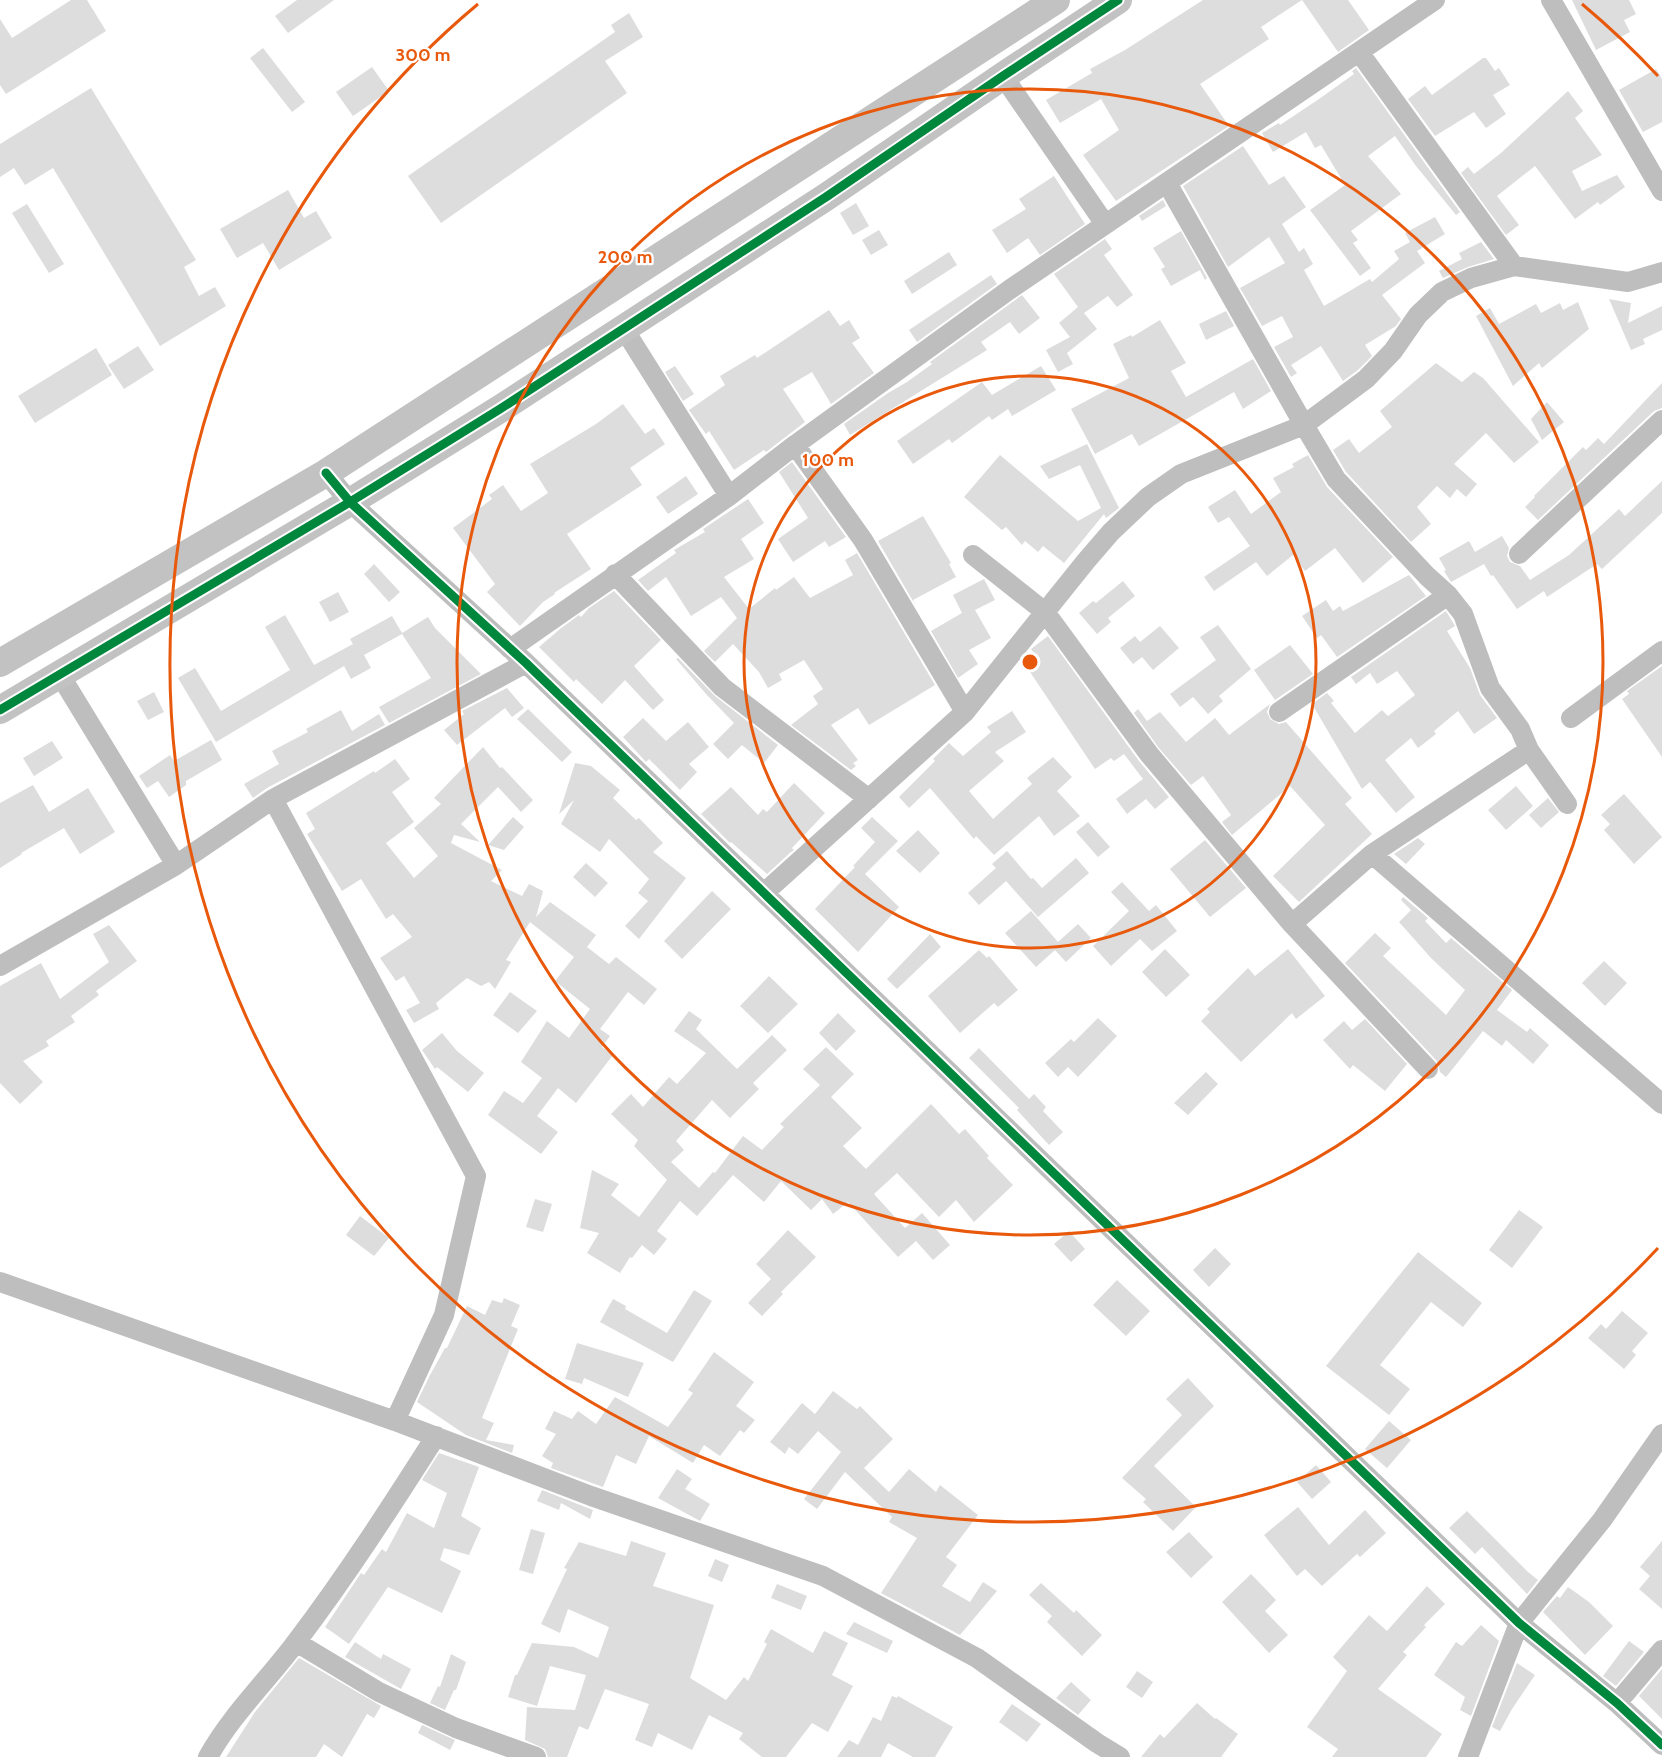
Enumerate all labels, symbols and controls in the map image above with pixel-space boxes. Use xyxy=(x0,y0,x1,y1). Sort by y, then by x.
text: 300 m xyxy=(396,44,450,66)
text: 200 m xyxy=(598,246,652,268)
text: 100 m xyxy=(802,449,854,471)
centre of rings xyxy=(1020,652,1040,672)

